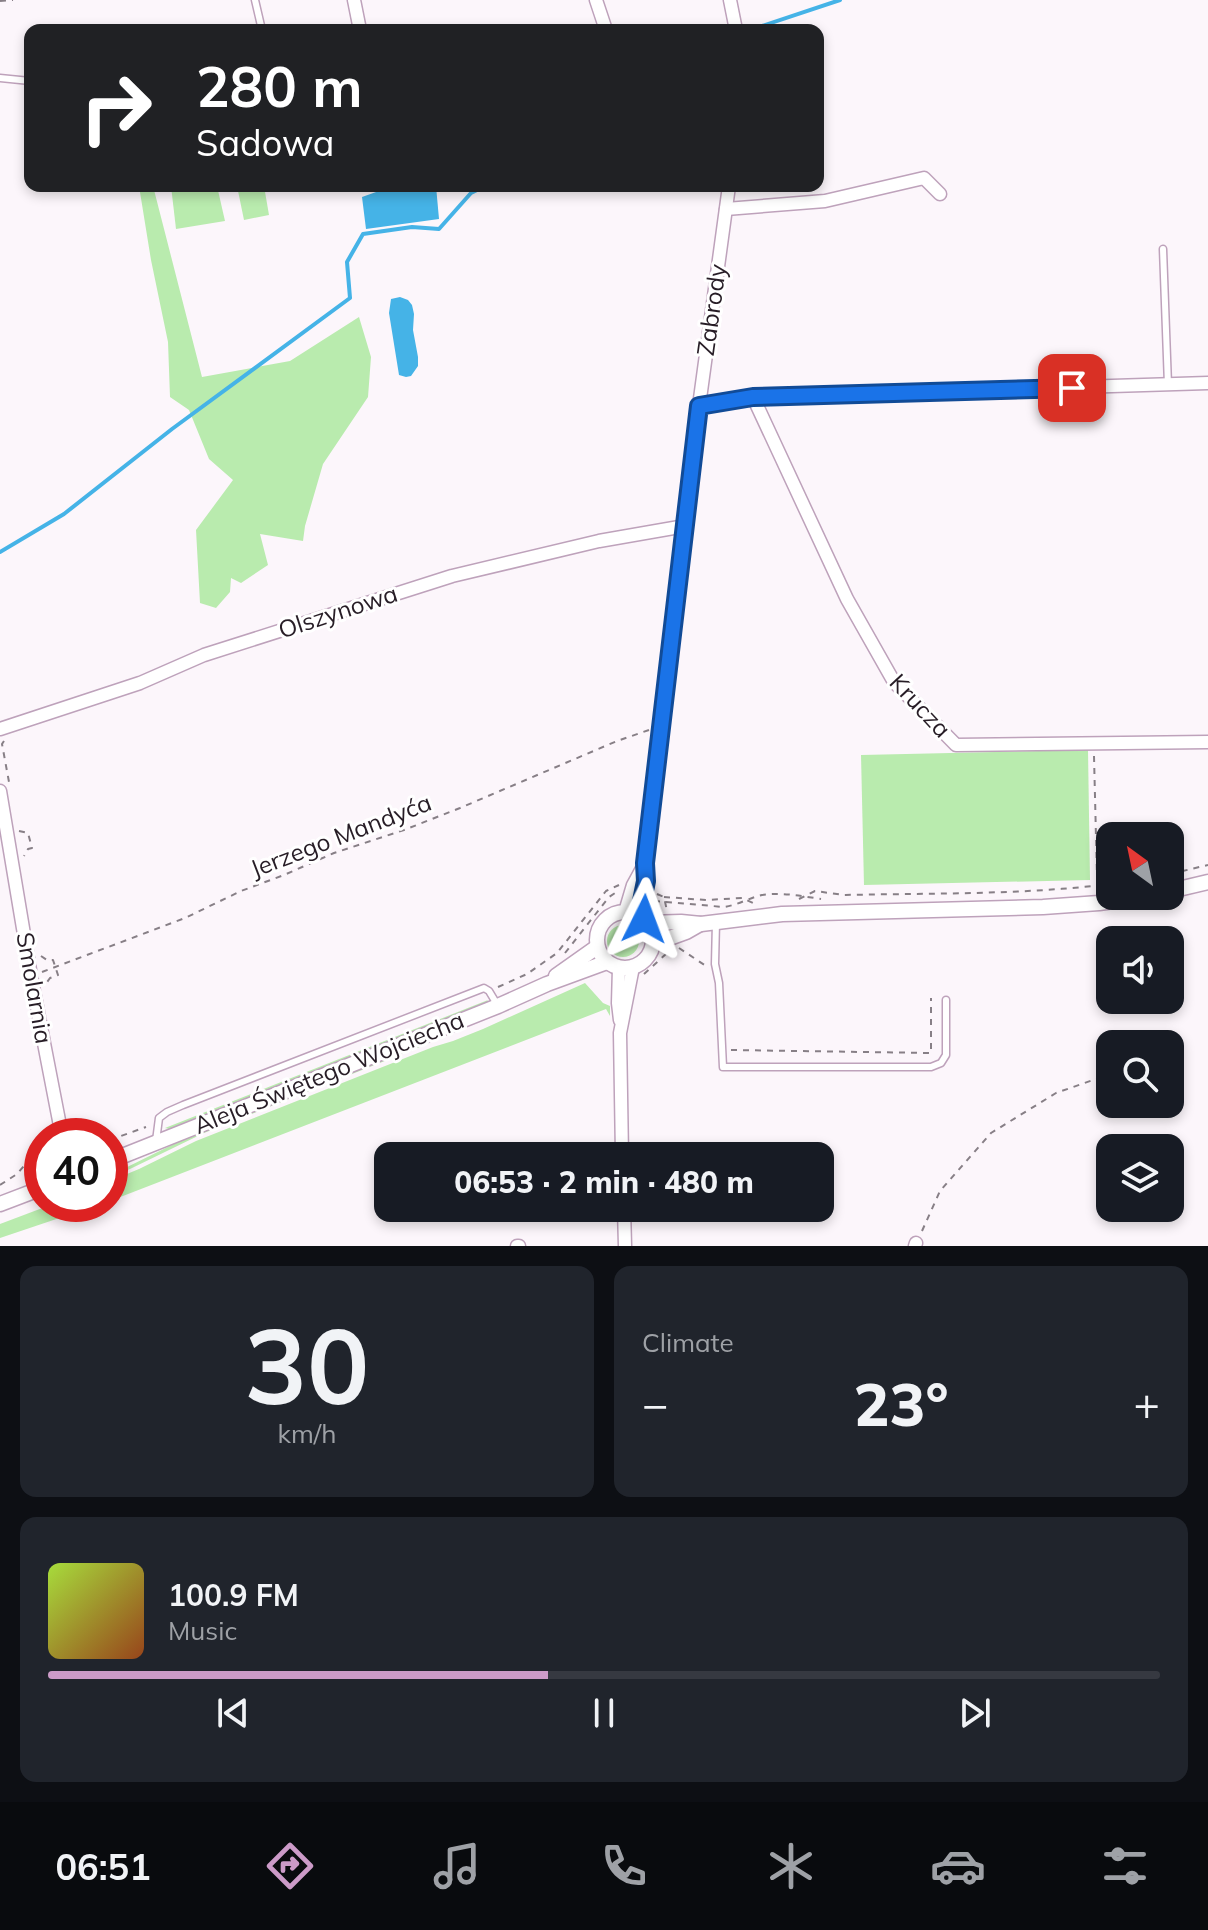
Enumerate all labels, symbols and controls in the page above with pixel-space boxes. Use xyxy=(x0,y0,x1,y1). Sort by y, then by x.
text: 280 m xyxy=(196,51,363,121)
icon: right xyxy=(64,56,168,160)
text: Sadowa xyxy=(196,120,334,165)
street label: Zabrody xyxy=(690,262,732,358)
pin xyxy=(1038,354,1106,422)
icon: arrive xyxy=(1050,366,1094,410)
street label: Olszynowa xyxy=(274,578,401,644)
street label: Krucza xyxy=(884,667,958,743)
street label: Jerzego Mandyća xyxy=(246,787,435,883)
north arrow xyxy=(1096,822,1184,910)
map controls xyxy=(1096,822,1184,1222)
position arrow xyxy=(602,877,686,961)
button: sound xyxy=(1096,926,1184,1014)
street label: Smolarnia xyxy=(10,930,60,1046)
street label: Aleja Świętego Wojciecha xyxy=(189,1004,468,1140)
button: search xyxy=(1096,1030,1184,1118)
speed limit sign: 40 xyxy=(24,1118,128,1222)
button: layers xyxy=(1096,1134,1184,1222)
text: 06:53 · 2 min · 480 m xyxy=(454,1163,754,1201)
text: 30 xyxy=(245,1299,369,1430)
text: Climate xyxy=(642,1326,734,1359)
text: 23° xyxy=(853,1366,949,1441)
text: − xyxy=(642,1376,668,1431)
text: + xyxy=(1134,1376,1160,1431)
text: km/h xyxy=(278,1417,336,1450)
text: 100.9 FM xyxy=(168,1576,299,1614)
text: Music xyxy=(168,1614,237,1647)
icon: previous xyxy=(211,1691,255,1735)
icon: pause xyxy=(582,1691,626,1735)
icon: next xyxy=(953,1691,997,1735)
icon: directions xyxy=(262,1838,318,1894)
icon: music xyxy=(429,1838,485,1894)
icon: phone xyxy=(596,1838,652,1894)
icon: climate xyxy=(763,1838,819,1894)
icon: car xyxy=(930,1838,986,1894)
icon: filters xyxy=(1097,1838,1153,1894)
text: 06:51 xyxy=(55,1844,151,1889)

